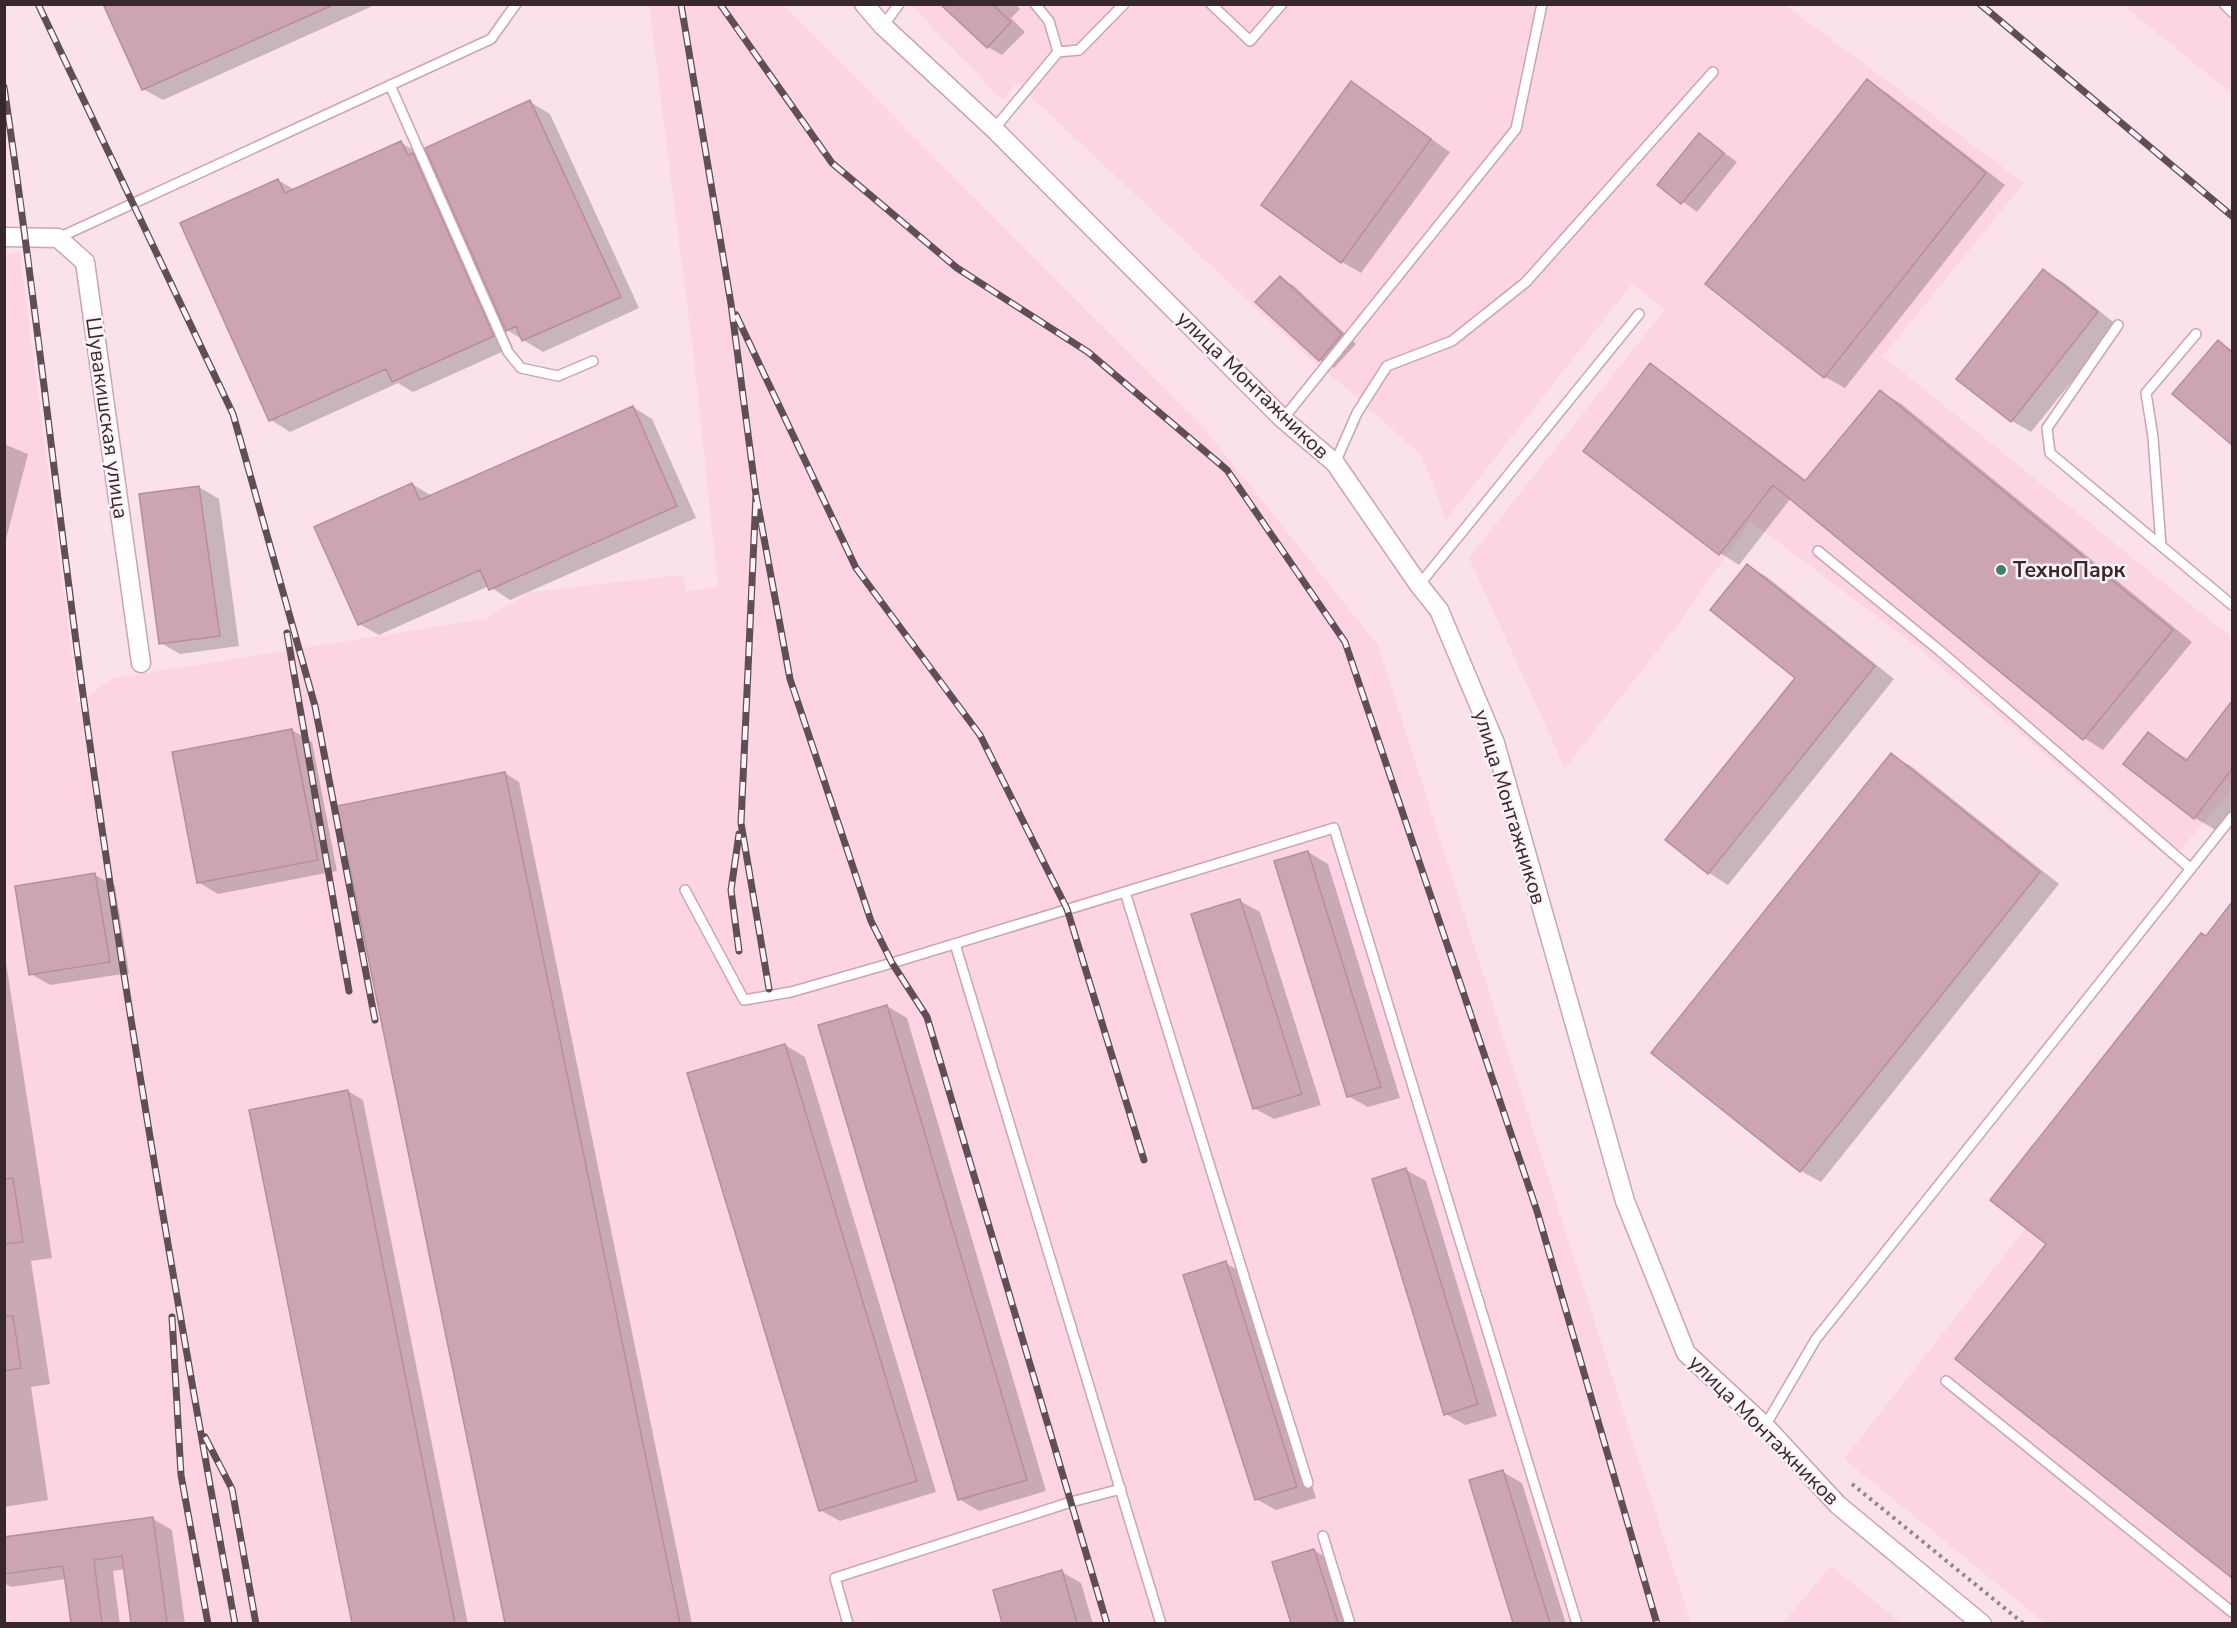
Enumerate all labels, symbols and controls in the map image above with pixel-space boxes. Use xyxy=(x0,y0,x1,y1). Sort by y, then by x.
street label: улица Монтажников xyxy=(1171,305,1335,465)
street label: Шувакишская улица xyxy=(79,315,135,521)
place label: ТехноПарк xyxy=(2013,556,2126,584)
marker: ТехноПарк xyxy=(1994,563,2008,577)
street label: улица Монтажников xyxy=(1467,706,1553,908)
street label: улица Монтажников xyxy=(1683,1349,1845,1511)

